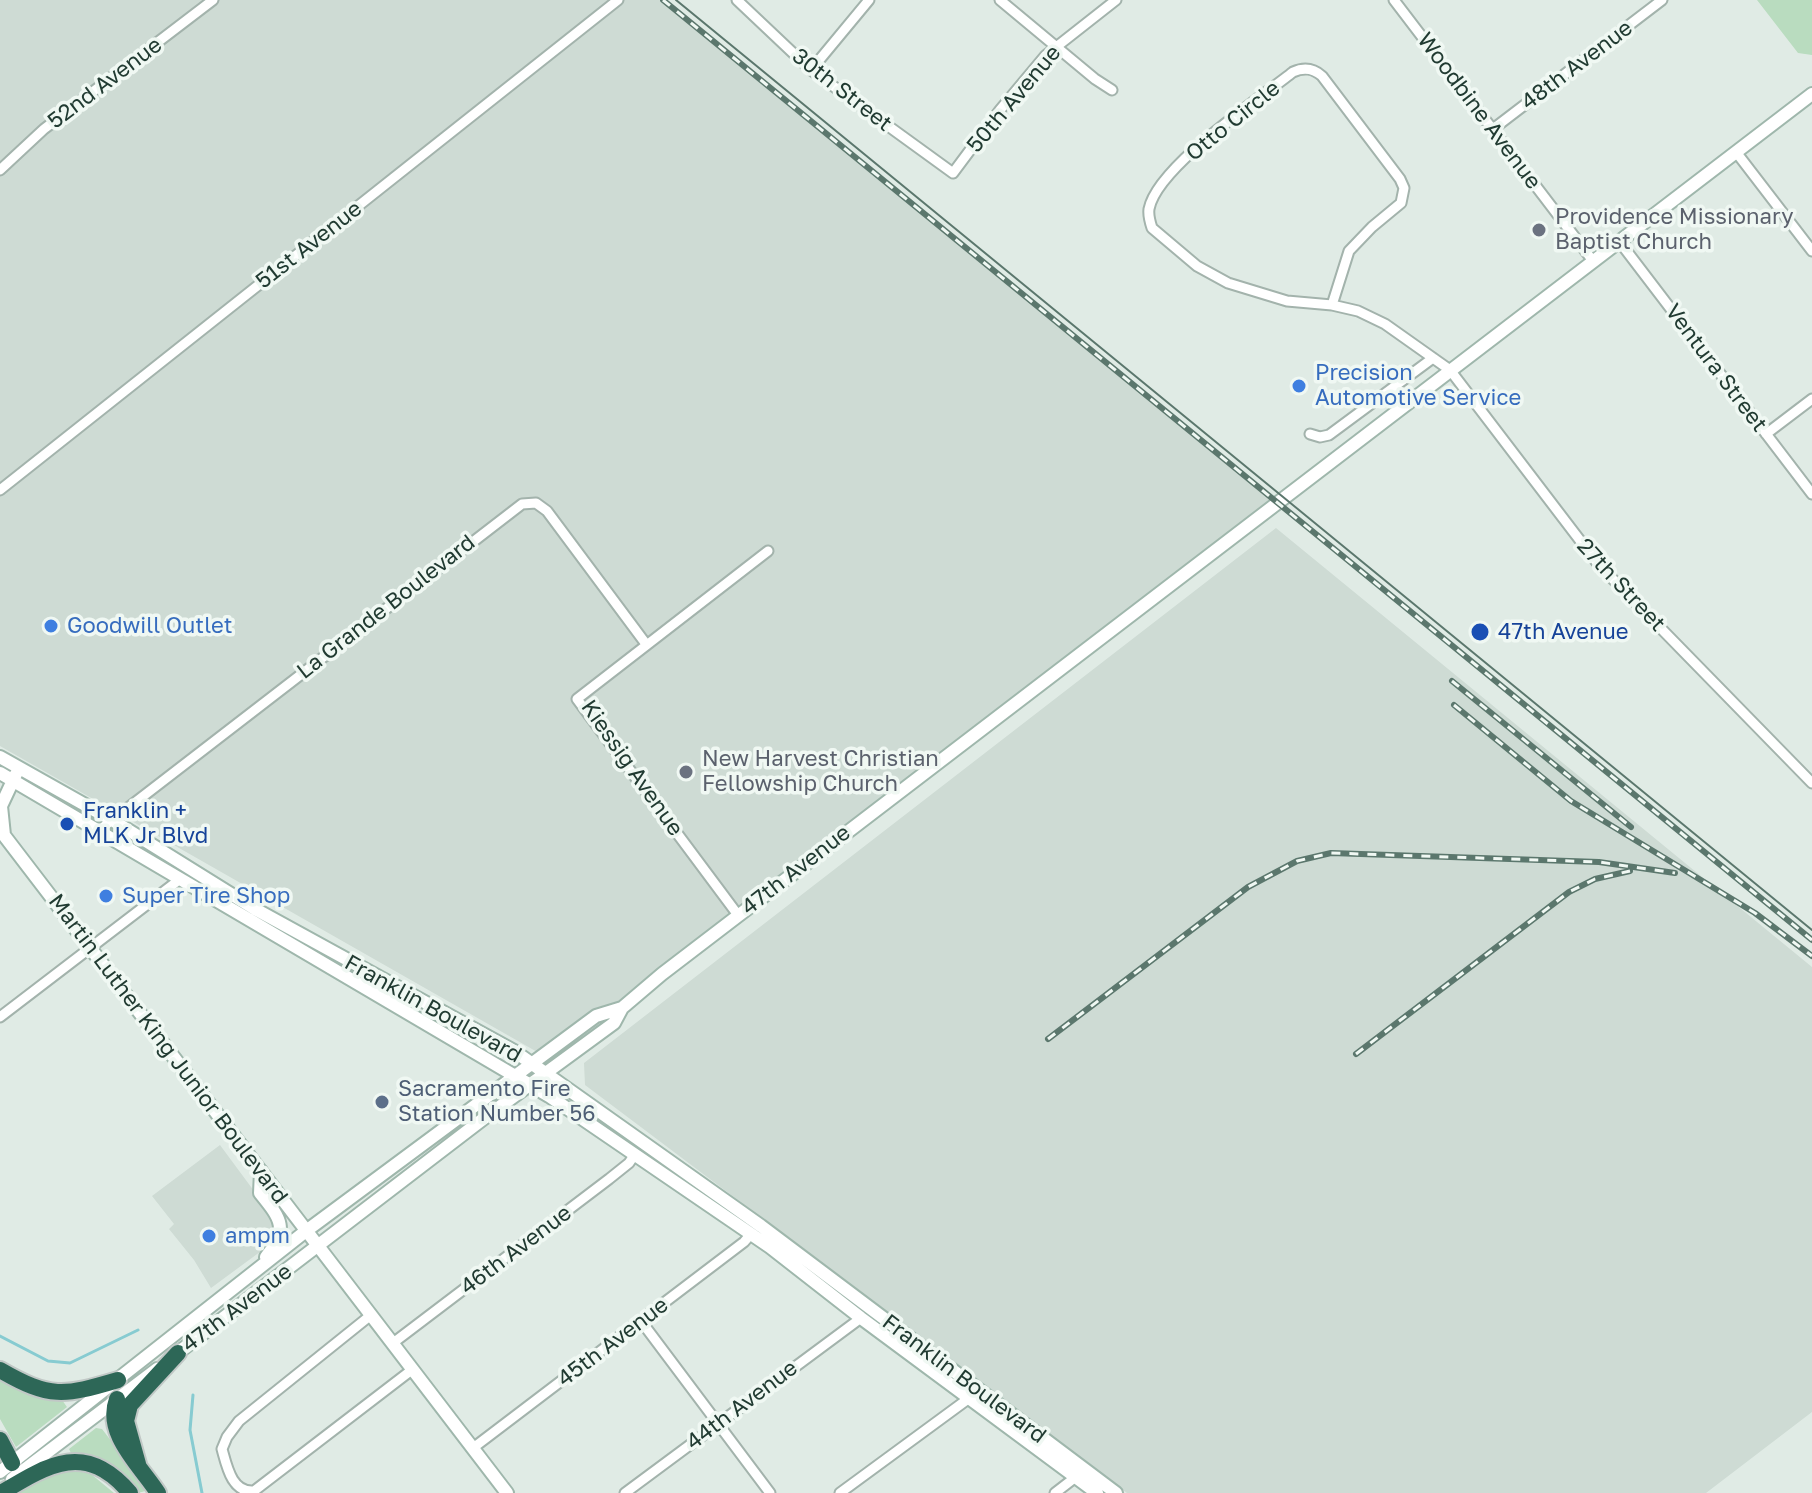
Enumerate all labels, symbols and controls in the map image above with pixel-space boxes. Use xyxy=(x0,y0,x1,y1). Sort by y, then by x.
street label: 48th Avenue xyxy=(1516,15,1638,115)
street label: Woodbine Avenue xyxy=(1412,28,1546,194)
street label: 52nd Avenue xyxy=(43,32,167,134)
street label: 50th Avenue xyxy=(961,40,1067,158)
street label: 30th Street xyxy=(787,43,897,137)
street label: Otto Circle xyxy=(1181,75,1285,167)
street label: 51st Avenue xyxy=(251,195,367,295)
place label: Providence Missionary Baptist Church xyxy=(1555,204,1794,256)
marker: Providence Missionary Baptist Church xyxy=(1530,221,1548,239)
street label: Ventura Street xyxy=(1659,299,1773,437)
place label: Precision Automotive Service xyxy=(1315,360,1521,412)
marker: Precision Automotive Service xyxy=(1290,377,1308,395)
street label: La Grande Boulevard xyxy=(292,529,480,685)
street label: 27th Street xyxy=(1571,533,1671,637)
place label: Goodwill Outlet xyxy=(67,613,233,639)
marker: Goodwill Outlet xyxy=(42,617,60,635)
place label: 47th Avenue xyxy=(1498,619,1629,645)
marker: 47th Avenue xyxy=(1469,621,1491,643)
street label: Kiessig Avenue xyxy=(575,695,689,841)
place label: New Harvest Christian Fellowship Church xyxy=(702,746,939,798)
marker: New Harvest Christian Fellowship Church xyxy=(677,763,695,781)
place label: Franklin + MLK Jr Blvd xyxy=(83,798,208,850)
marker: Franklin + MLK Jr Blvd xyxy=(58,815,76,833)
street label: 47th Avenue xyxy=(736,819,856,921)
place label: Super Tire Shop xyxy=(122,883,290,909)
marker: Super Tire Shop xyxy=(97,887,115,905)
street label: Martin Luther King Junior Boulevard xyxy=(43,889,293,1209)
street label: Franklin Boulevard xyxy=(340,949,526,1069)
place label: Sacramento Fire Station Number 56 xyxy=(398,1076,596,1128)
marker: Sacramento Fire Station Number 56 xyxy=(373,1093,391,1111)
street label: 46th Avenue xyxy=(455,1200,577,1300)
place label: ampm xyxy=(225,1223,290,1249)
marker: ampm xyxy=(200,1227,218,1245)
street label: 47th Avenue xyxy=(177,1258,297,1358)
street label: 45th Avenue xyxy=(552,1292,674,1392)
street label: Franklin Boulevard xyxy=(877,1309,1051,1449)
street label: 44th Avenue xyxy=(681,1355,803,1455)

